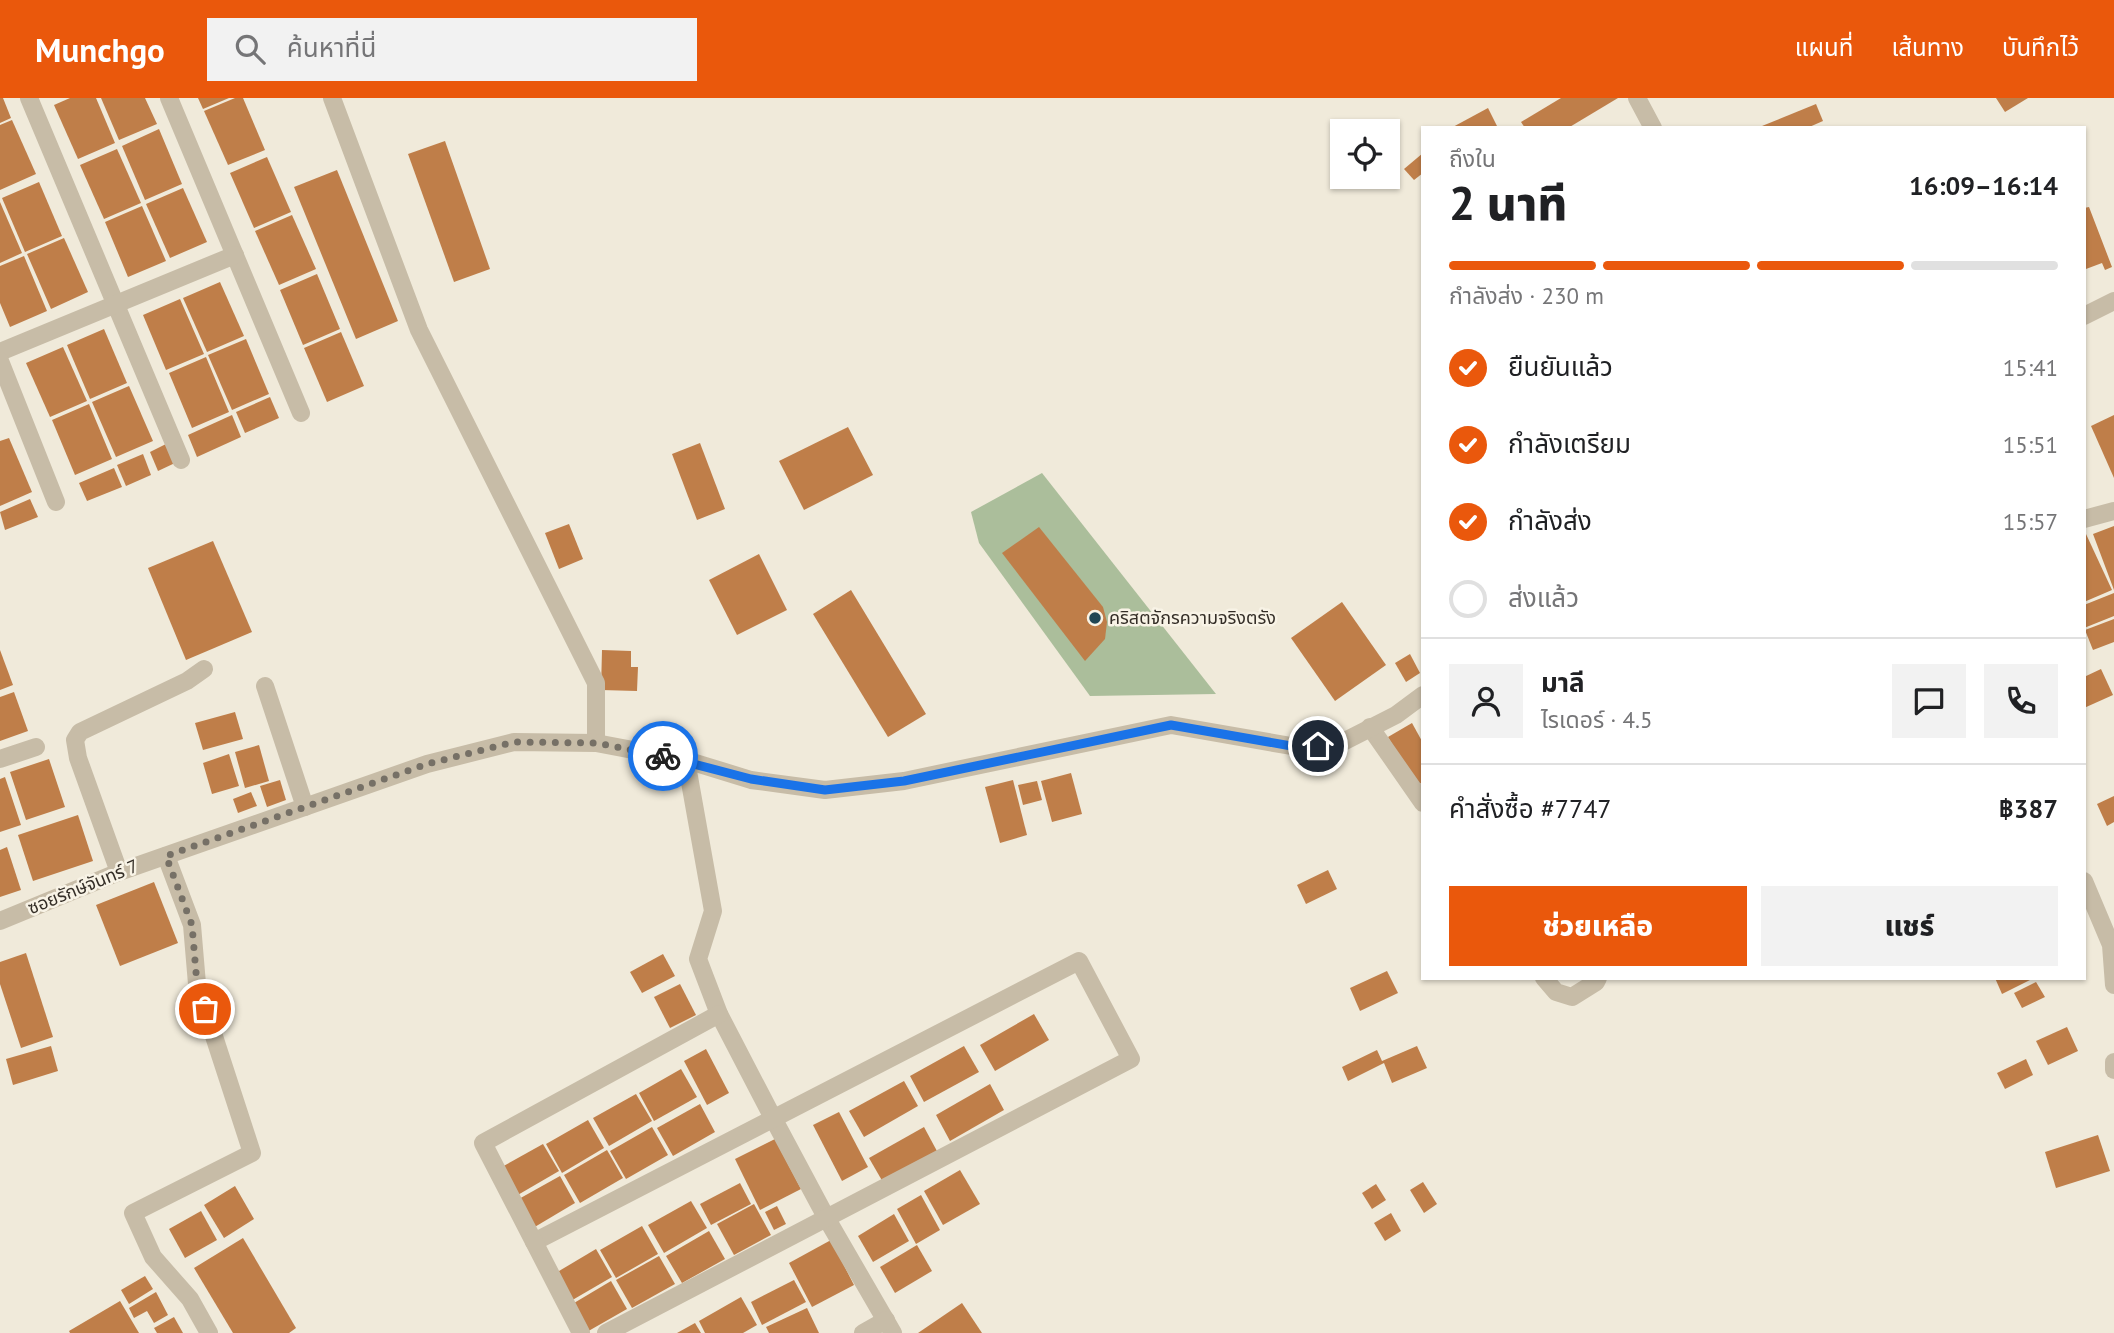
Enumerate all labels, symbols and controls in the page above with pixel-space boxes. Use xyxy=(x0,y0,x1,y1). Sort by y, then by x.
search box xyxy=(207,18,697,81)
text: Munchgo xyxy=(35,28,165,71)
icon: search xyxy=(231,30,269,68)
text: ค้นหาที่นี่ xyxy=(287,31,376,64)
text: แผนที่ xyxy=(1795,32,1853,63)
text: เส้นทาง xyxy=(1891,32,1964,63)
text: บันทึกไว้ xyxy=(2002,32,2079,63)
map controls xyxy=(1330,119,1400,189)
button: locate xyxy=(1330,119,1400,189)
text: ถึงใน xyxy=(1449,144,1496,173)
text: 16:09–16:14 xyxy=(1909,169,2058,202)
text: 2 นาที xyxy=(1449,173,1567,233)
text: กำลังส่ง · 230 m xyxy=(1449,281,1604,310)
icon: check xyxy=(1449,349,1487,387)
text: ยืนยันแล้ว xyxy=(1508,350,1613,383)
text: 15:41 xyxy=(2003,353,2058,382)
icon: check xyxy=(1449,426,1487,464)
text: กำลังเตรียม xyxy=(1508,427,1631,460)
text: 15:51 xyxy=(2003,430,2058,459)
icon: check xyxy=(1449,503,1487,541)
text: กำลังส่ง xyxy=(1508,504,1592,537)
text: 15:57 xyxy=(2003,507,2058,536)
text: ส่งแล้ว xyxy=(1508,581,1579,614)
place label: คริสตจักรความจริงตรัง xyxy=(1109,606,1276,629)
marker: คริสตจักรความจริงตรัง xyxy=(1087,610,1103,626)
button: person xyxy=(1449,664,1523,738)
button: chat xyxy=(1892,664,1966,738)
button: phone xyxy=(1984,664,2058,738)
text: มาลี xyxy=(1541,666,1585,699)
text: ไรเดอร์ · 4.5 xyxy=(1541,705,1653,734)
pin xyxy=(1288,716,1348,776)
courier xyxy=(628,721,698,791)
icon: home xyxy=(1299,727,1337,765)
icon: bike xyxy=(644,737,682,775)
text: คำสั่งซื้อ #7747 xyxy=(1449,792,1612,825)
text: ฿387 xyxy=(1999,792,2058,825)
street label: ซอยรักษ์จันทร์ 7 xyxy=(24,854,141,919)
button: ช่วยเหลือ xyxy=(1449,886,1747,966)
button: แชร์ xyxy=(1761,886,2058,966)
pin xyxy=(175,979,235,1039)
icon: bag xyxy=(186,990,224,1028)

